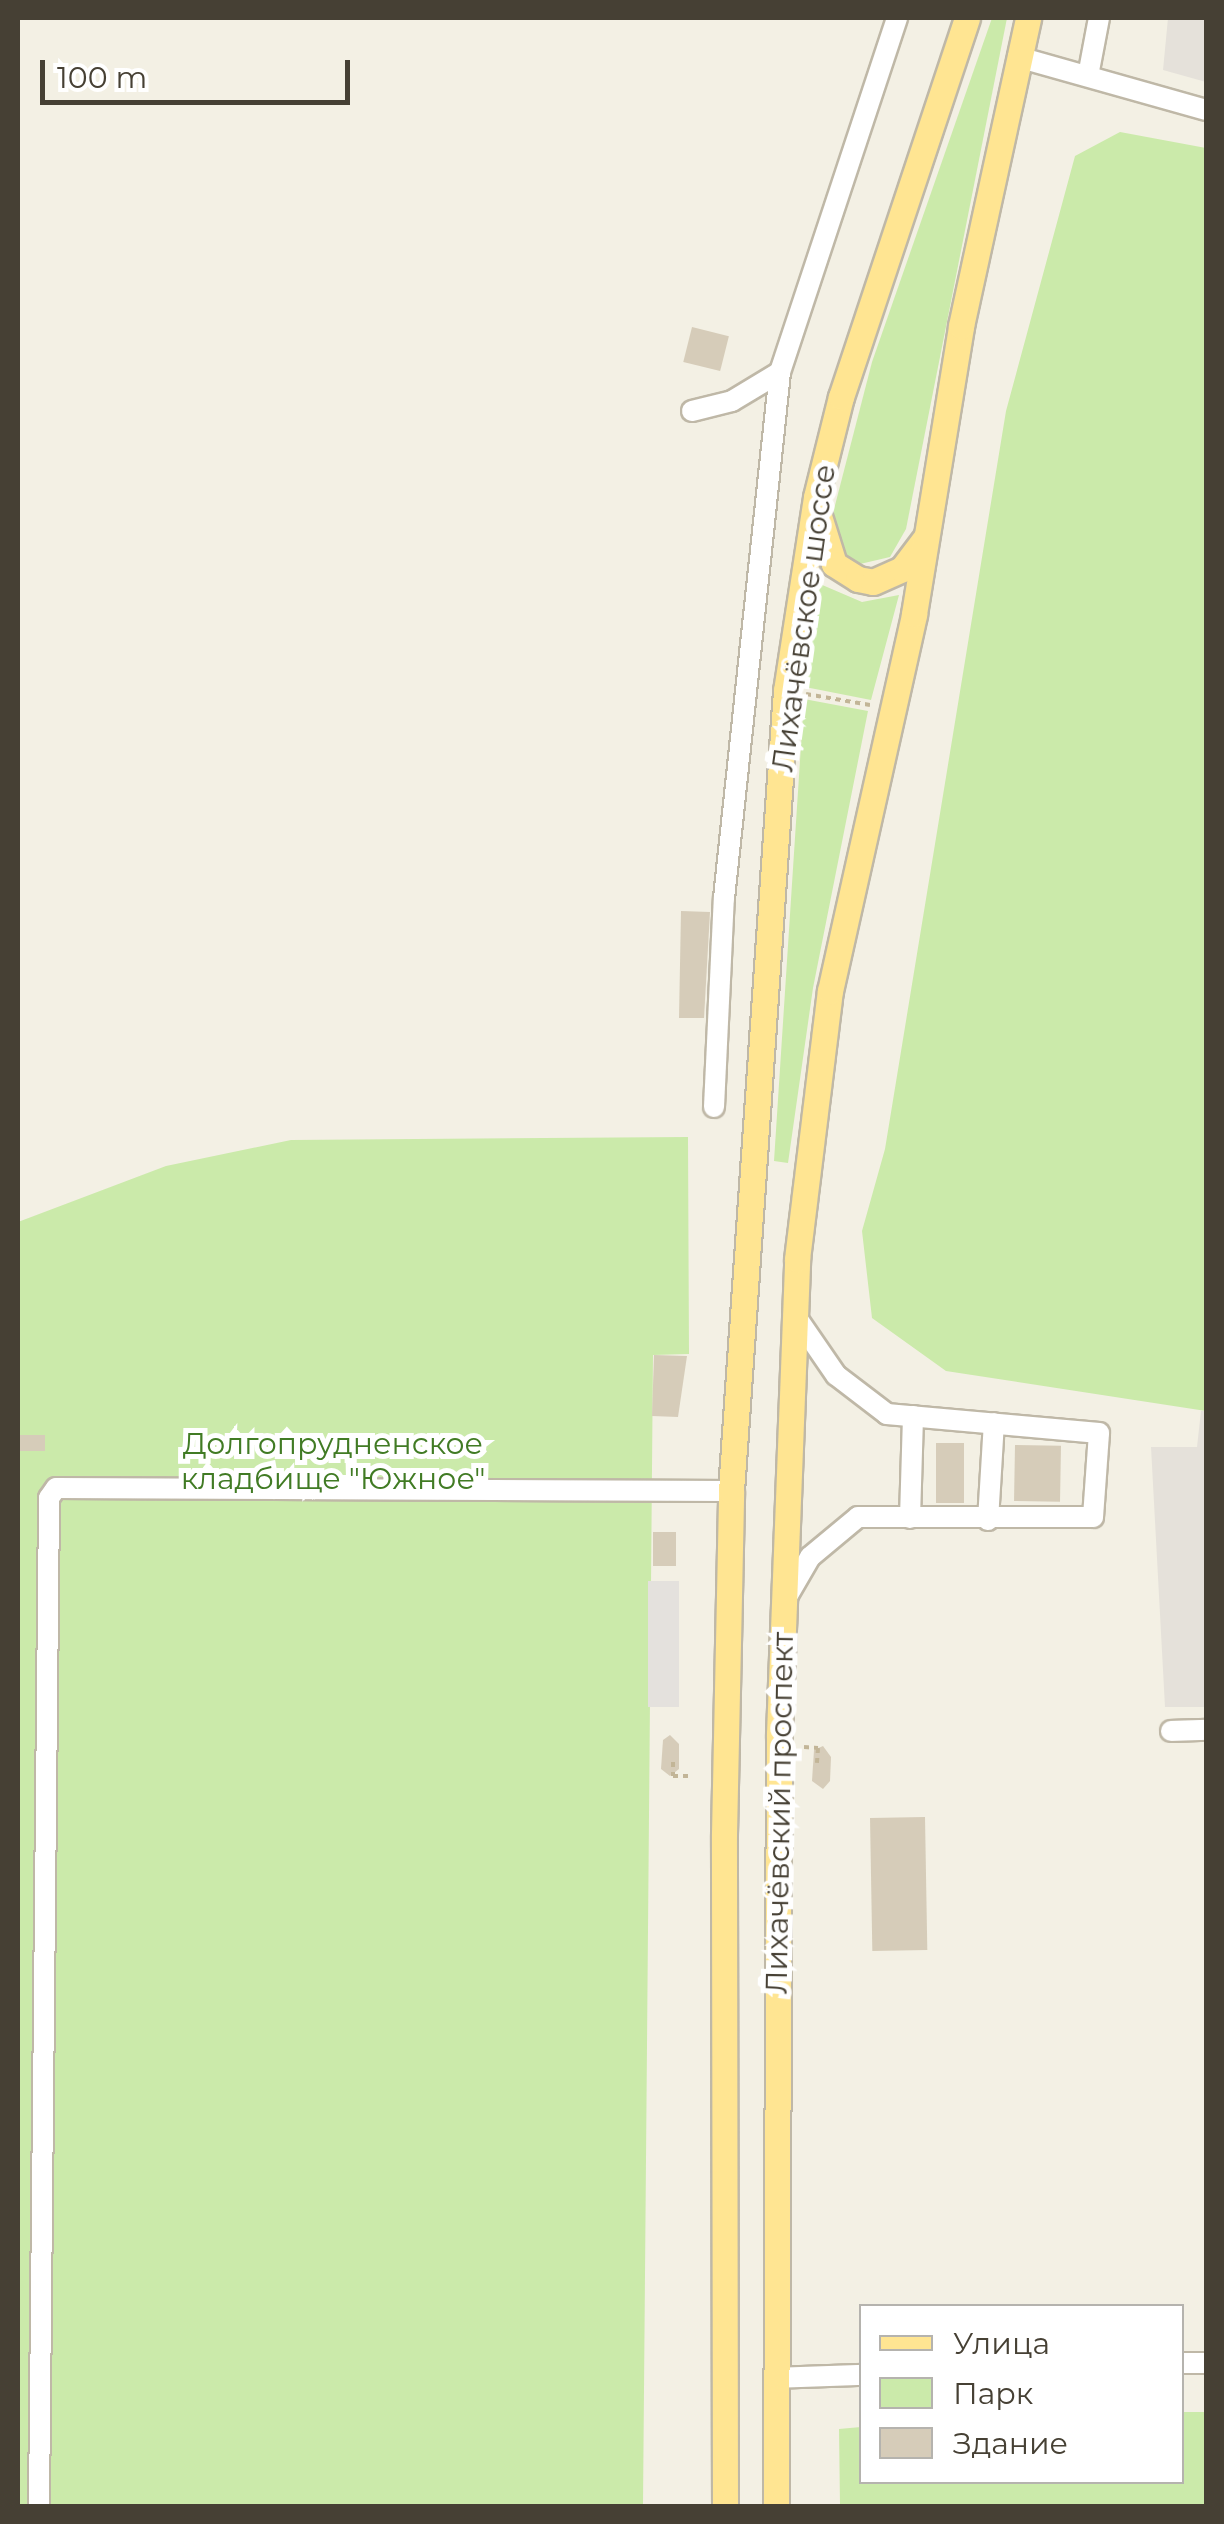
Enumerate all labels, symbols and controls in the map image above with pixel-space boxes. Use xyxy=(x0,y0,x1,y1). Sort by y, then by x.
scale bar xyxy=(45,40,355,102)
text: 100 m xyxy=(57,59,147,96)
street label: Лихачёвское шоссе xyxy=(765,462,843,774)
park label: Долгопрудненское кладбище "Южное" xyxy=(181,1426,485,1496)
street label: Лихачёвский проспект xyxy=(759,1632,801,1994)
legend xyxy=(859,2304,1184,2484)
text: Улица xyxy=(953,2325,1050,2362)
text: Парк xyxy=(953,2375,1033,2412)
text: Здание xyxy=(953,2425,1068,2462)

